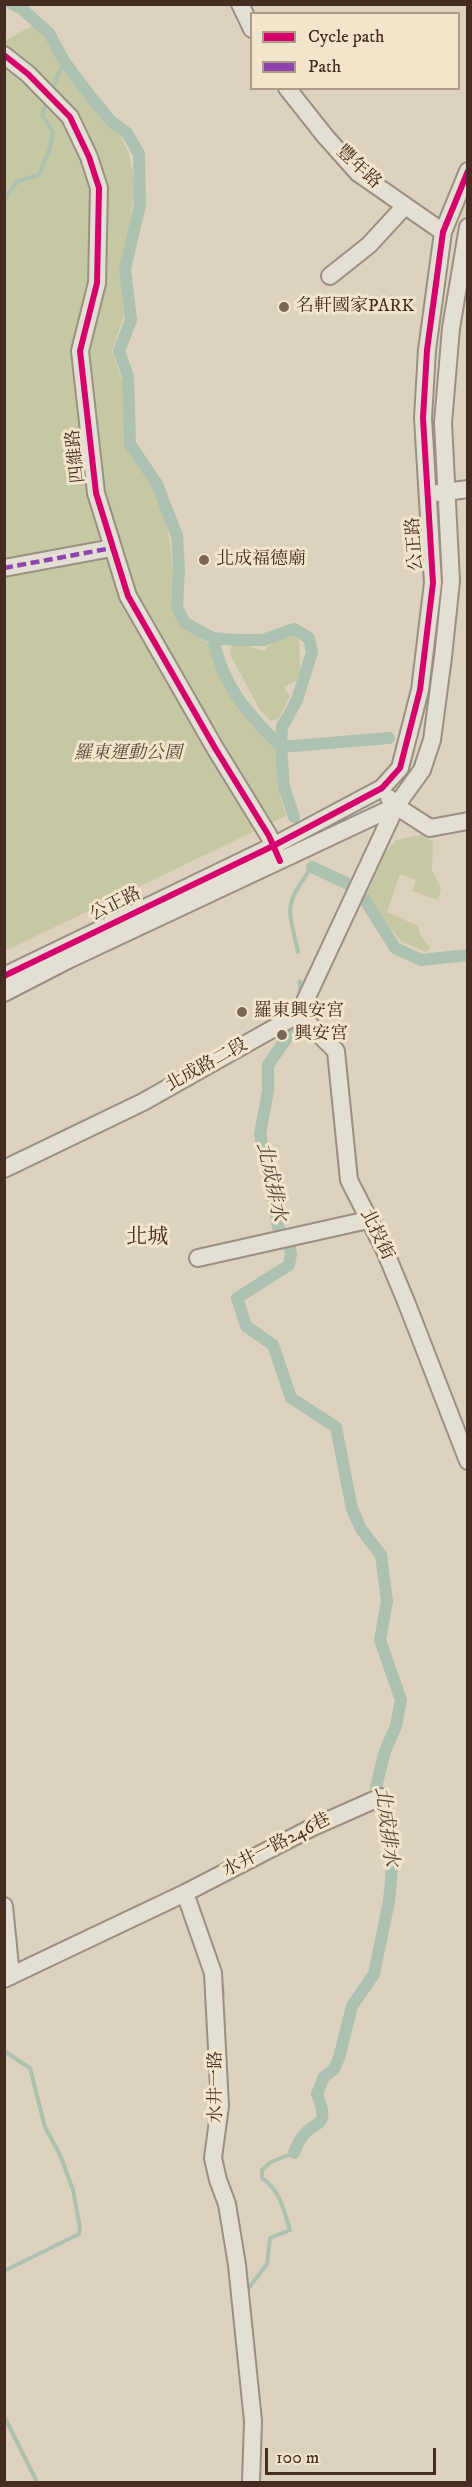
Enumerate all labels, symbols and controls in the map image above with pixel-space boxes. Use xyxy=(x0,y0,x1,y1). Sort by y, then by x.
legend xyxy=(250,12,460,90)
text: Cycle path xyxy=(308,26,385,48)
text: Path xyxy=(308,56,341,78)
street label: 豐年路 xyxy=(331,142,385,194)
place label: 名軒國家PARK xyxy=(296,296,414,318)
marker: 名軒國家PARK xyxy=(277,300,291,314)
street label: 四維路 xyxy=(63,428,91,484)
street label: 公正路 xyxy=(403,516,429,572)
place label: 北成福德廟 xyxy=(216,549,306,571)
marker: 北成福德廟 xyxy=(197,553,211,567)
park label: 羅東運動公園 xyxy=(74,743,182,765)
street label: 公正路 xyxy=(87,883,145,927)
place label: 羅東興安宮 xyxy=(254,1001,344,1023)
marker: 羅東興安宮 xyxy=(235,1005,249,1019)
place label: 興安宮 xyxy=(294,1024,348,1046)
marker: 興安宮 xyxy=(275,1028,289,1042)
street label: 北成路二段 xyxy=(162,1035,252,1097)
water label: 北成排水 xyxy=(250,1140,290,1224)
street label: 北投街 xyxy=(354,1206,398,1264)
district label: 北城 xyxy=(126,1226,168,1252)
water label: 北成排水 xyxy=(368,1786,402,1868)
street label: 水井一路246巷 xyxy=(219,1809,335,1883)
street label: 水井一路 xyxy=(206,2051,228,2123)
scale bar xyxy=(268,2436,439,2474)
text: 100 m xyxy=(276,2447,319,2469)

